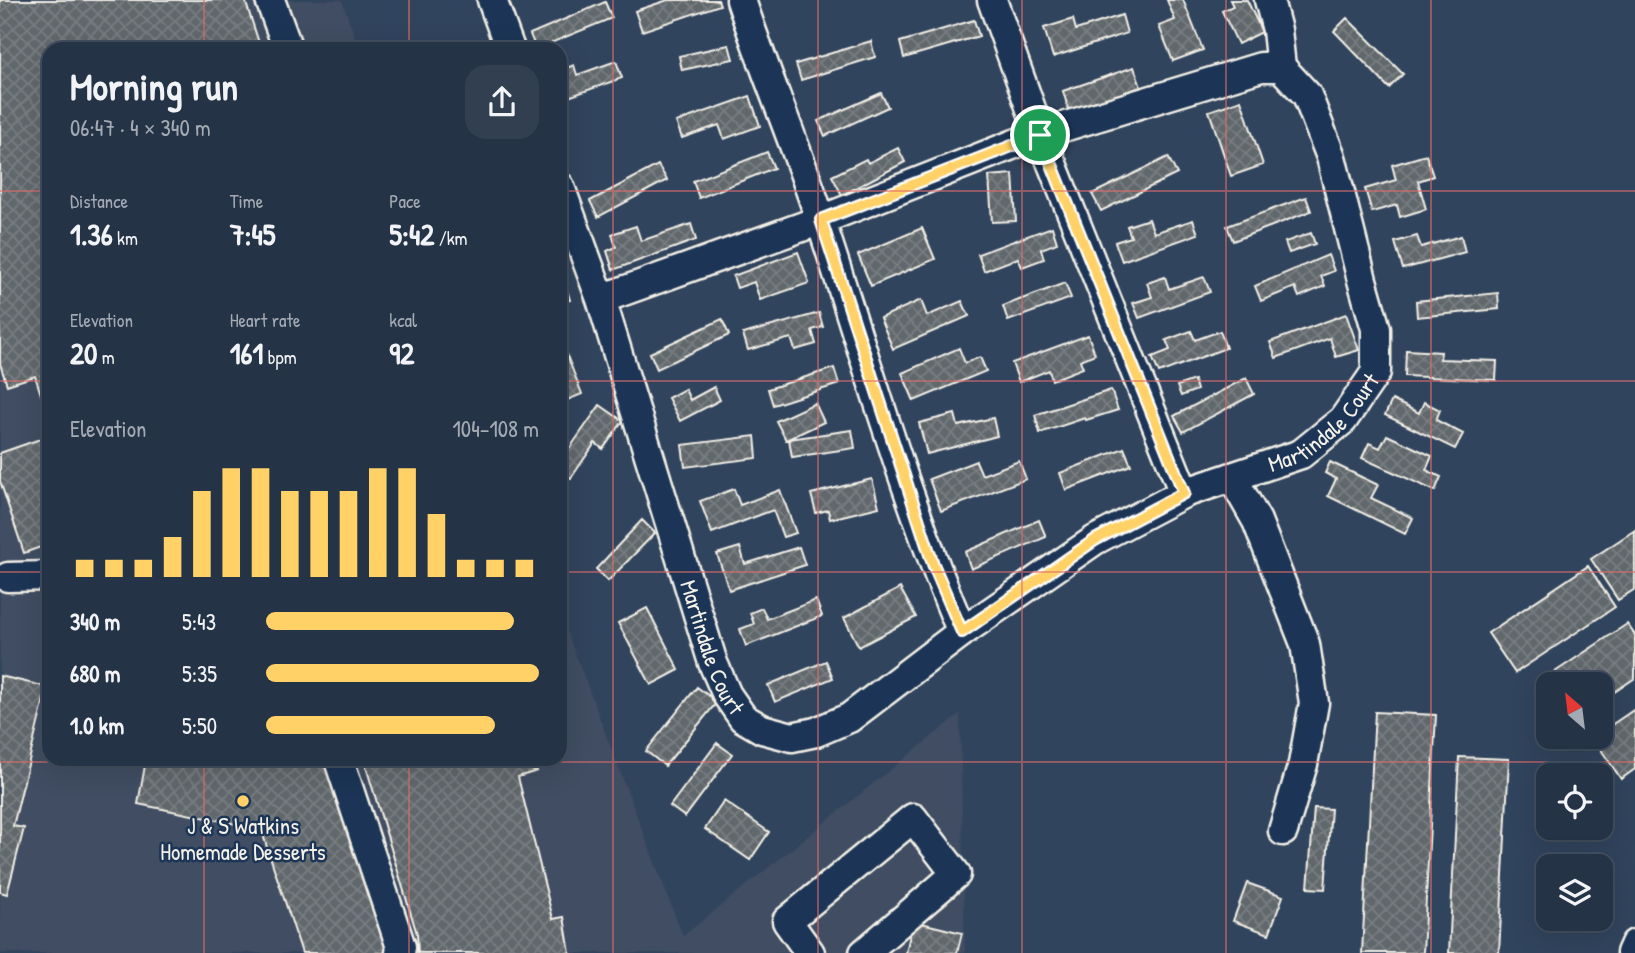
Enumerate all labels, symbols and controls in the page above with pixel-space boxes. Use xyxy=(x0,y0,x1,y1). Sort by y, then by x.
text: Morning run xyxy=(70,60,238,112)
button: share xyxy=(465,65,539,139)
pin xyxy=(1010,105,1070,165)
text: 06:47 · 4 × 340 m xyxy=(70,112,211,143)
icon: arrive xyxy=(1021,116,1059,154)
text: Distance xyxy=(70,188,128,214)
text: Time xyxy=(230,188,263,214)
text: Pace xyxy=(389,188,421,214)
text: 1.36 xyxy=(70,214,113,254)
text: 7:45 xyxy=(230,214,275,254)
text: 5:42 xyxy=(389,214,434,254)
text: km xyxy=(113,225,138,251)
text: /km xyxy=(434,225,468,251)
text: Elevation xyxy=(70,307,133,333)
text: Heart rate xyxy=(230,307,301,333)
text: kcal xyxy=(389,307,417,333)
text: 20 xyxy=(70,333,97,373)
text: 161 xyxy=(230,333,263,373)
text: 92 xyxy=(389,333,414,373)
text: m xyxy=(97,344,115,370)
text: bpm xyxy=(263,344,297,370)
street label: Martindale Court xyxy=(1264,366,1386,479)
text: Elevation xyxy=(70,413,146,444)
text: 104–108 m xyxy=(453,413,539,444)
street label: Martindale Court xyxy=(673,576,753,721)
text: 340 m xyxy=(70,606,120,637)
text: 5:43 xyxy=(182,606,216,637)
text: 680 m xyxy=(70,658,120,689)
text: 5:35 xyxy=(182,658,217,689)
north arrow xyxy=(1536,672,1614,749)
map controls xyxy=(1536,672,1613,931)
text: 1.0 km xyxy=(70,710,124,741)
text: 5:50 xyxy=(182,710,217,741)
button: locate xyxy=(1536,763,1613,840)
marker: J & S Watkins Homemade Desserts xyxy=(235,793,251,809)
place label: J & S Watkins Homemade Desserts xyxy=(160,810,326,867)
button: layers xyxy=(1536,854,1613,931)

